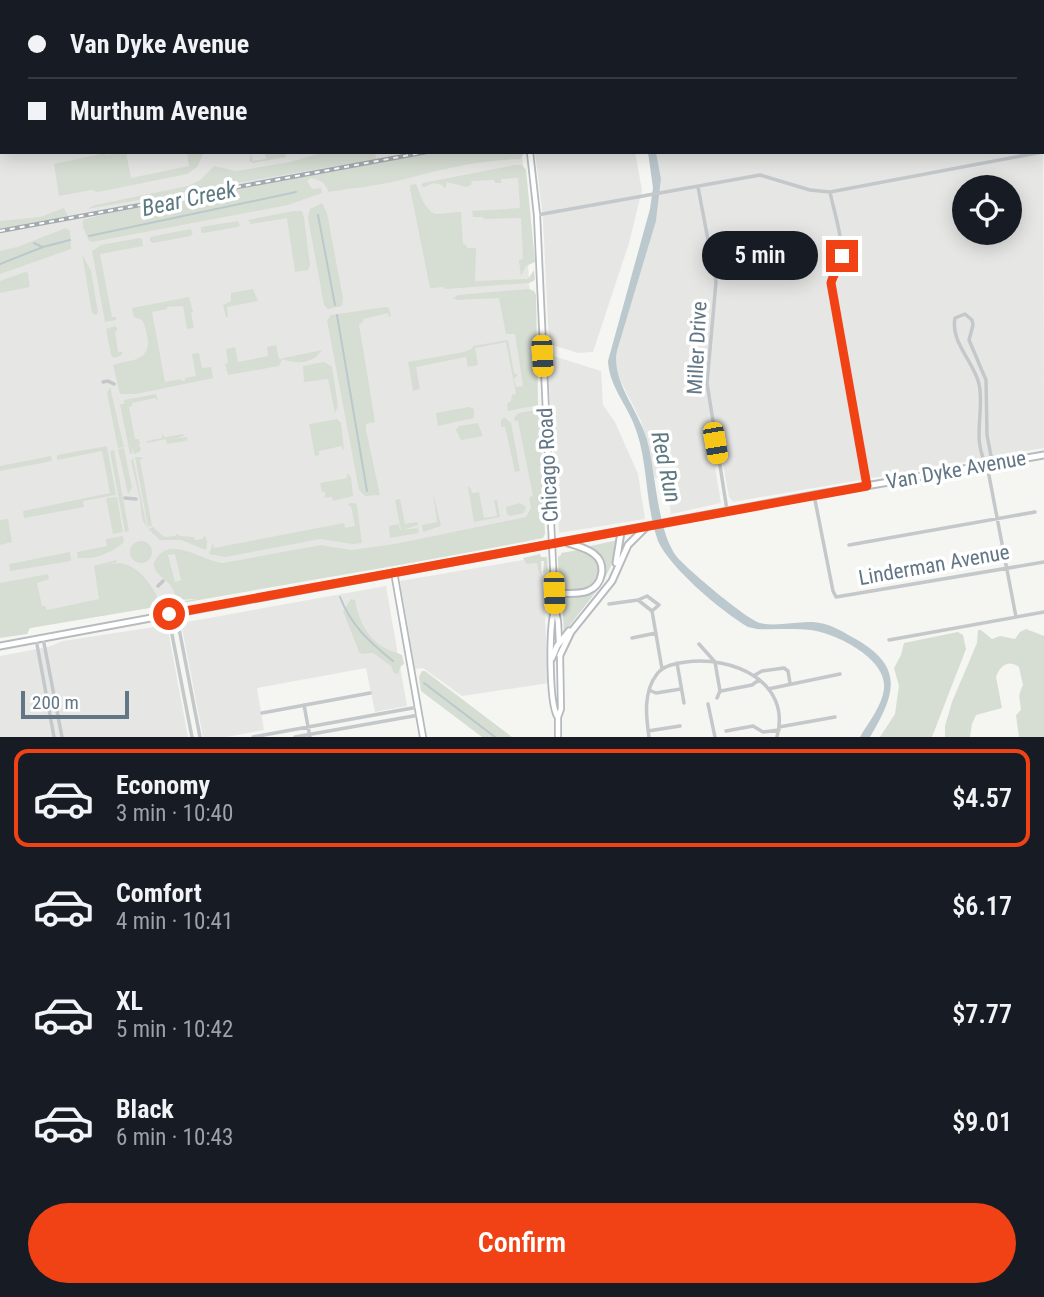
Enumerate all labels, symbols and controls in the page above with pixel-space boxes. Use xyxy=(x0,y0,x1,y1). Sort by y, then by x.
text: Van Dyke Avenue xyxy=(70,29,249,59)
text: Murthum Avenue xyxy=(70,96,247,126)
map controls xyxy=(952,175,1022,245)
button: locate xyxy=(952,175,1022,245)
water label: Bear Creek xyxy=(139,176,239,222)
callout: 5 min xyxy=(702,232,818,280)
route end xyxy=(826,240,858,272)
text: 5 min xyxy=(735,242,785,269)
street label: Miller Drive xyxy=(683,301,711,395)
car xyxy=(531,334,554,378)
street label: Chicago Road xyxy=(533,407,563,523)
car xyxy=(702,420,729,466)
water label: Red Run xyxy=(645,429,687,505)
street label: Van Dyke Avenue xyxy=(884,446,1028,494)
street label: Linderman Avenue xyxy=(857,540,1012,590)
car xyxy=(543,572,566,614)
route start xyxy=(153,598,185,630)
scale bar xyxy=(21,688,130,720)
text: 200 m xyxy=(32,691,79,714)
icon: car xyxy=(32,767,95,830)
text: Economy xyxy=(116,770,210,800)
text: $4.57 xyxy=(952,783,1012,813)
text: 3 min · 10:40 xyxy=(116,800,233,827)
icon: car xyxy=(32,875,95,938)
text: Comfort xyxy=(116,878,202,908)
text: $6.17 xyxy=(952,891,1012,921)
text: 4 min · 10:41 xyxy=(116,908,233,935)
icon: car xyxy=(32,983,95,1046)
text: XL xyxy=(116,986,143,1016)
text: $7.77 xyxy=(952,999,1012,1029)
text: 5 min · 10:42 xyxy=(116,1016,233,1043)
icon: car xyxy=(32,1091,95,1154)
text: Black xyxy=(116,1094,174,1124)
text: $9.01 xyxy=(952,1107,1012,1137)
text: 6 min · 10:43 xyxy=(116,1124,233,1151)
button: Confirm xyxy=(28,1203,1016,1283)

